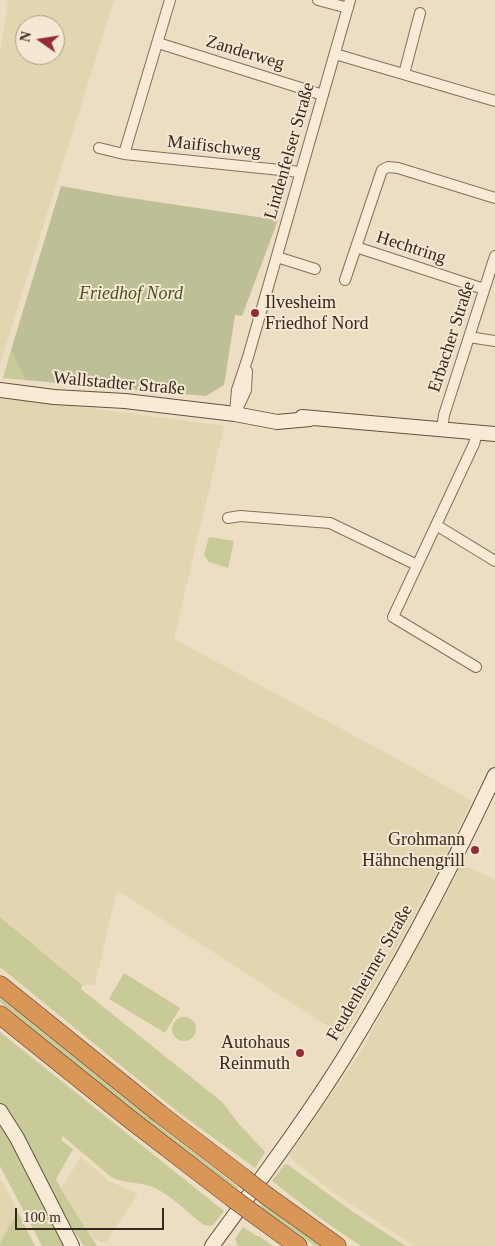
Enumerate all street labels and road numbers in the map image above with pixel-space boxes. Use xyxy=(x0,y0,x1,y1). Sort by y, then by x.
street label: Zanderweg xyxy=(203,31,287,75)
street label: Lindenfelser Straße xyxy=(260,80,320,222)
street label: Maifischweg xyxy=(166,131,262,163)
street label: Hechtring xyxy=(373,227,449,269)
street label: Erbacher Straße xyxy=(424,279,480,395)
street label: Wallstadter Straße xyxy=(52,367,186,401)
street label: Feudenheimer Straße xyxy=(322,901,418,1045)

